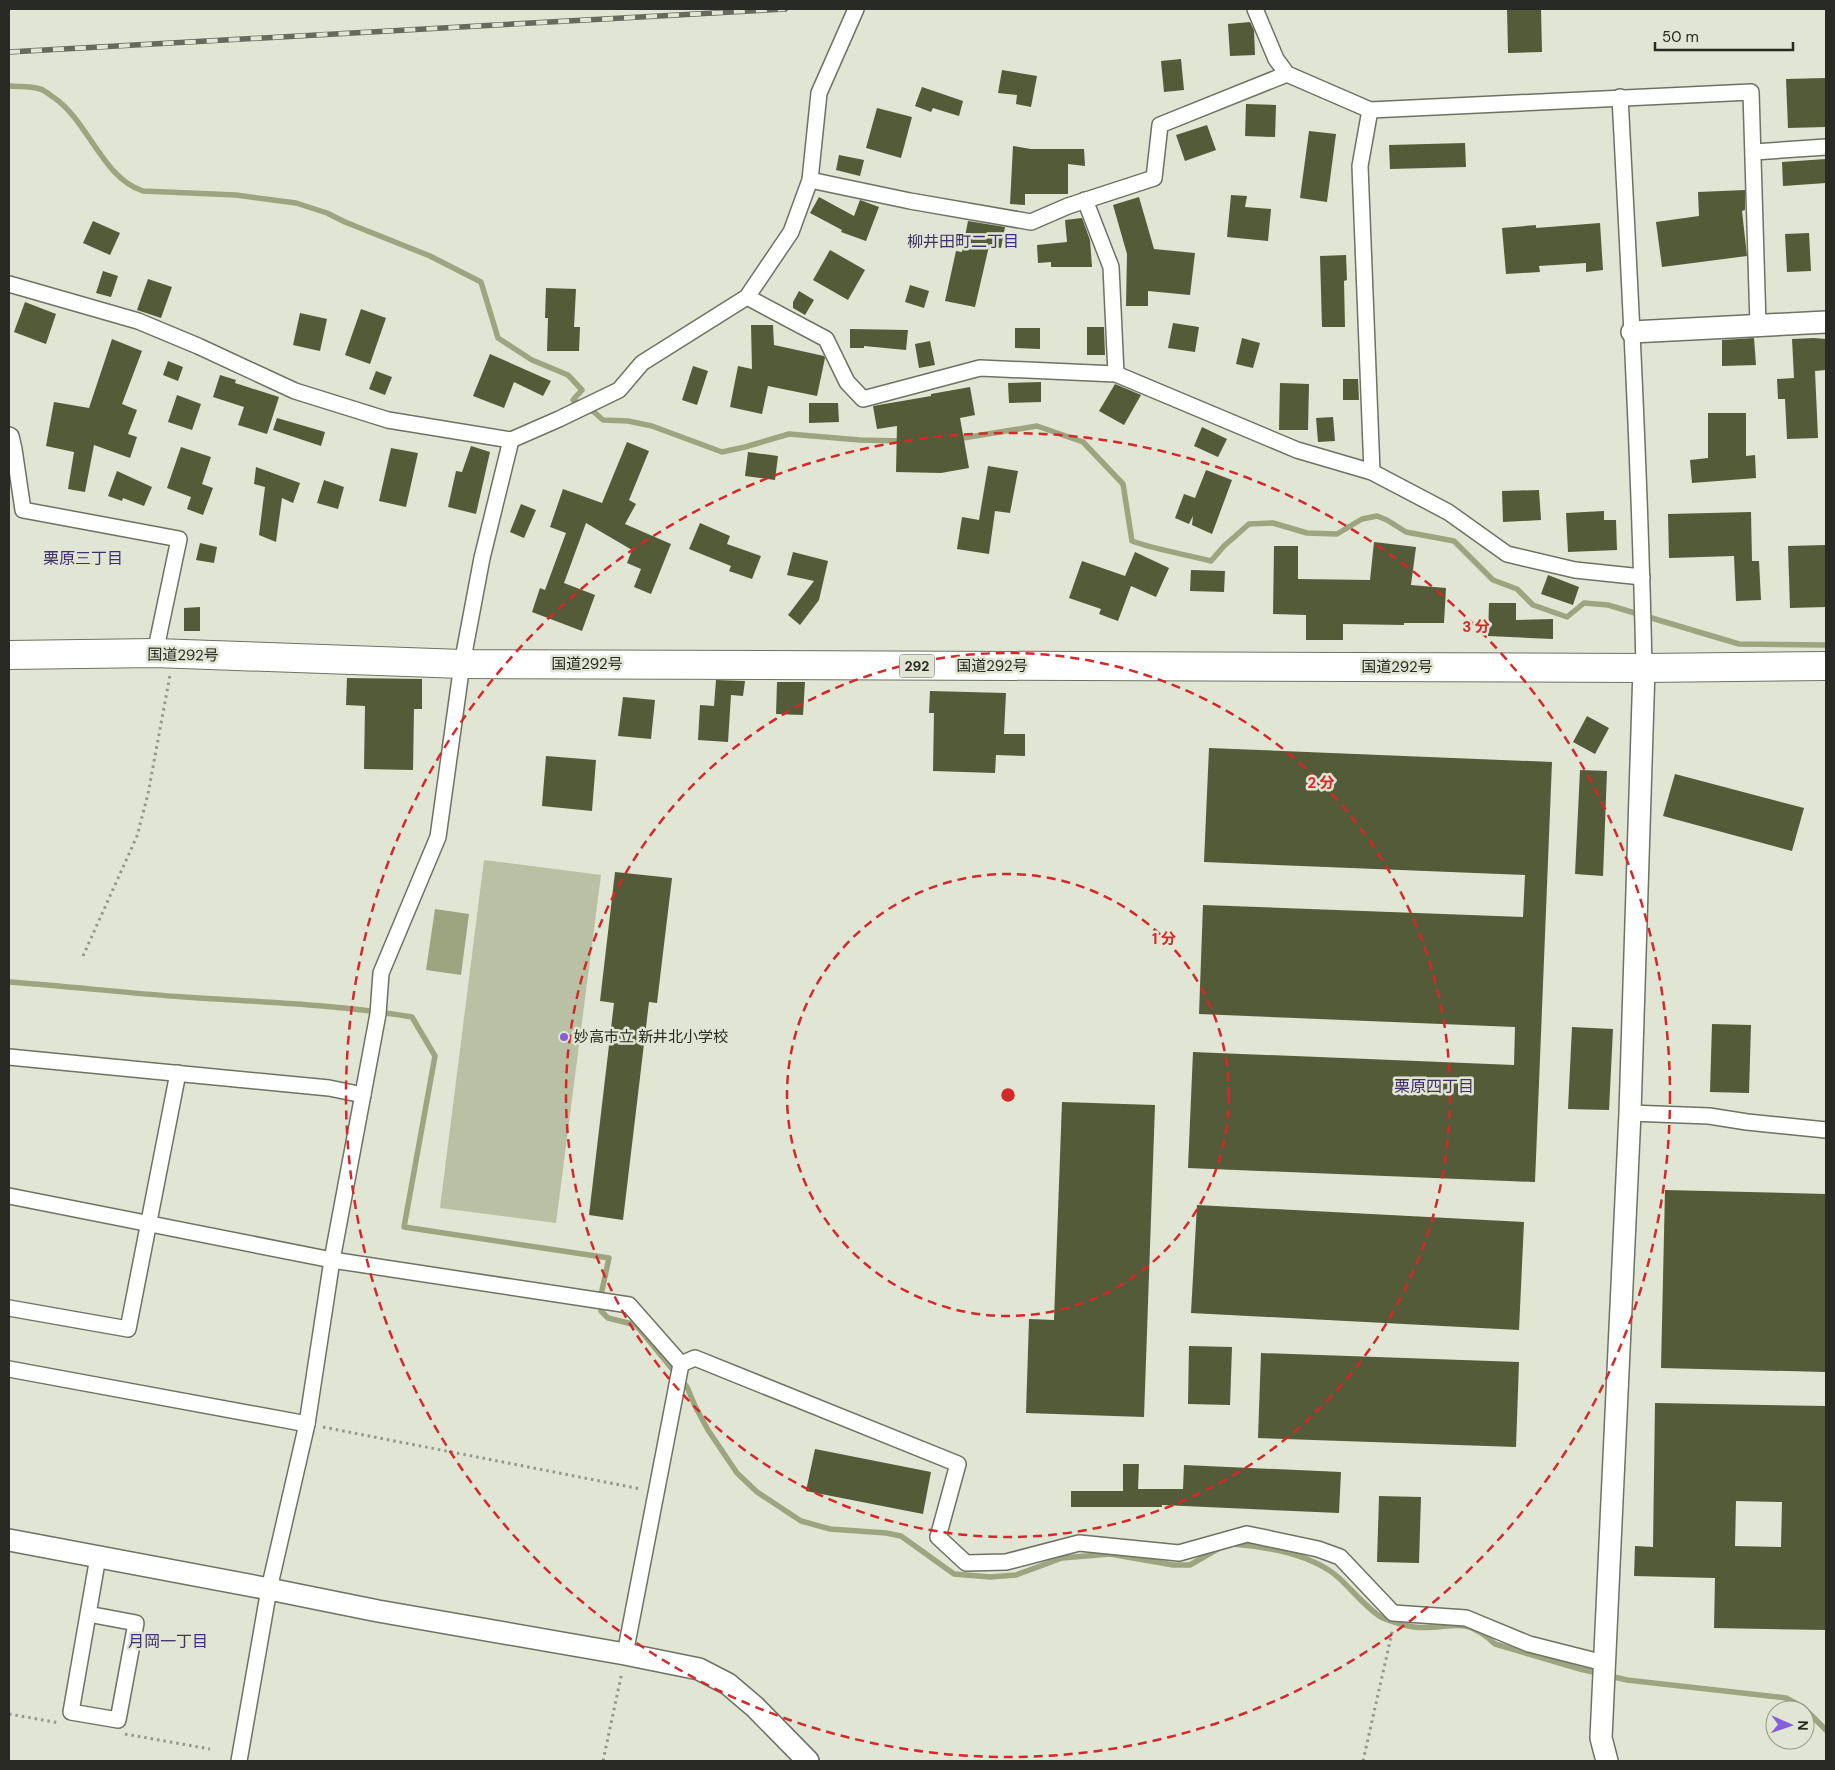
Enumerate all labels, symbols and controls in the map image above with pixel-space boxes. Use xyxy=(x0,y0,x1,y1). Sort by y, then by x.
scale bar xyxy=(1655,20,1792,52)
text: 50 m xyxy=(1662,27,1699,47)
district label: 柳井田町二丁目 xyxy=(907,231,1019,252)
district label: 栗原三丁目 xyxy=(43,548,123,569)
text: 3 分 xyxy=(1462,617,1490,637)
street label: 国道292号 xyxy=(147,644,219,666)
street label: 国道292号 xyxy=(551,654,623,674)
road number: 292 xyxy=(900,654,934,678)
street label: 国道292号 xyxy=(956,656,1028,676)
street label: 国道292号 xyxy=(1361,657,1433,677)
text: 2 分 xyxy=(1307,773,1335,793)
text: 1 分 xyxy=(1152,929,1176,949)
place label: 妙高市立 新井北小学校 xyxy=(574,1027,728,1047)
marker: 妙高市立 新井北小学校 xyxy=(558,1031,570,1043)
district label: 栗原四丁目 xyxy=(1394,1076,1474,1097)
centre of rings xyxy=(999,1086,1017,1104)
district label: 月岡一丁目 xyxy=(128,1631,208,1652)
north arrow xyxy=(1765,1700,1815,1750)
text: N xyxy=(1794,1720,1812,1731)

